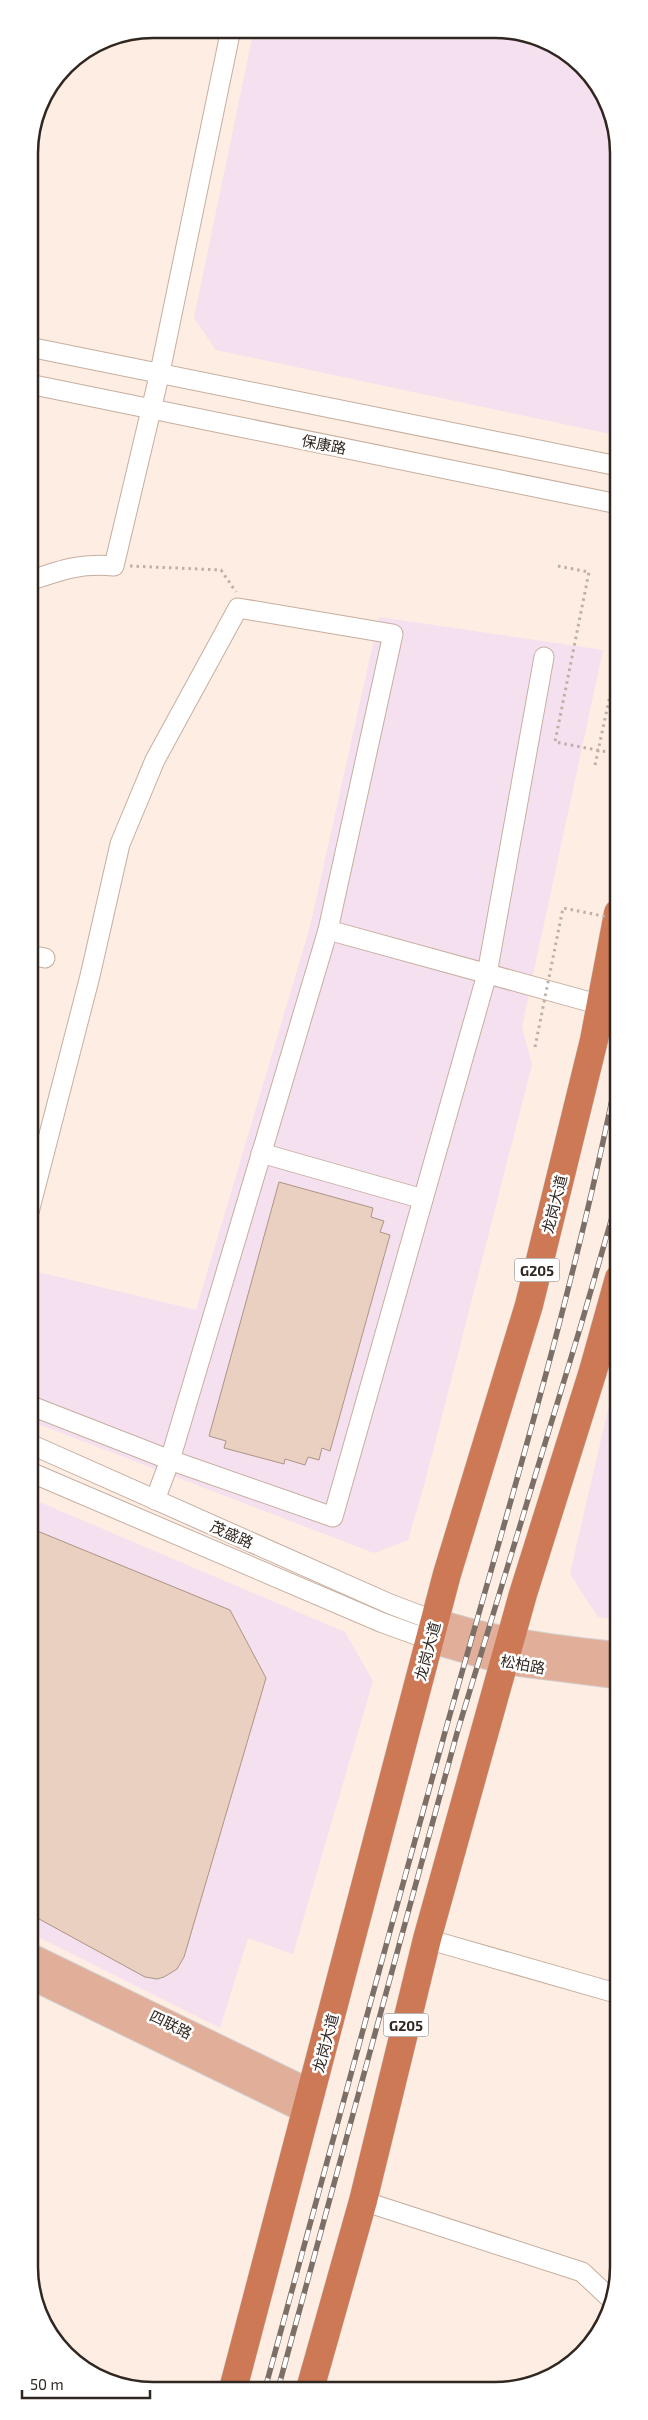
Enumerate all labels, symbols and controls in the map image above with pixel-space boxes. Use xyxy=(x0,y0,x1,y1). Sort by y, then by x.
street label: 保康路 xyxy=(300,431,348,457)
street label: 龙岗大道 xyxy=(538,1173,570,1235)
road number: G205 xyxy=(514,1258,560,1282)
street label: 茂盛路 xyxy=(208,1517,256,1551)
street label: 龙岗大道 xyxy=(411,1620,443,1682)
street label: 松柏路 xyxy=(499,1651,547,1677)
street label: 四联路 xyxy=(147,2006,195,2042)
street label: 龙岗大道 xyxy=(309,2012,341,2074)
road number: G205 xyxy=(384,2014,428,2036)
scale bar xyxy=(22,2368,150,2400)
text: 50 m xyxy=(30,2375,64,2393)

